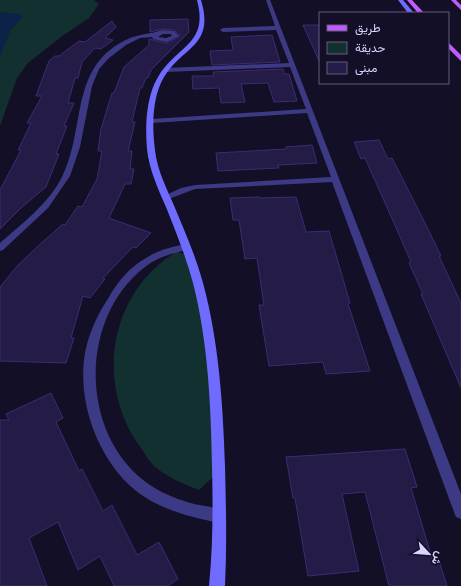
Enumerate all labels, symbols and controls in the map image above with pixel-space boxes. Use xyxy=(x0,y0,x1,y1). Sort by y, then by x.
legend xyxy=(319,12,449,84)
text: طريق xyxy=(355,20,381,36)
text: حديقة xyxy=(355,40,385,56)
text: مبنى xyxy=(355,60,377,76)
north arrow xyxy=(409,534,449,574)
text: ش xyxy=(428,549,447,567)

